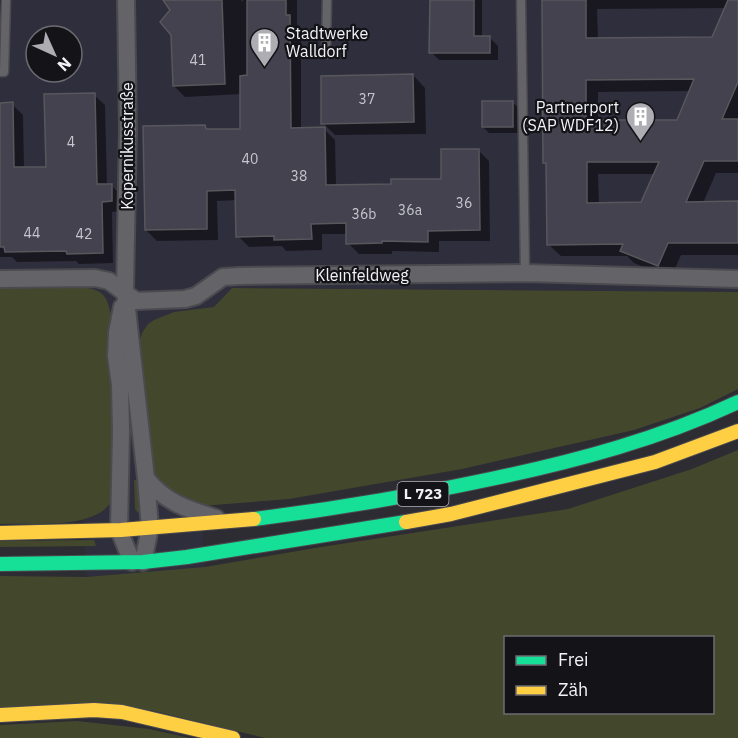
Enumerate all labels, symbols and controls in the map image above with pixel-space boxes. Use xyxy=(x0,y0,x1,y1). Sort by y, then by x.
place label: Stadtwerke Walldorf xyxy=(286,23,368,61)
north arrow xyxy=(24,24,84,84)
building icon: Stadtwerke Walldorf xyxy=(249,26,281,68)
house number: 41 xyxy=(190,51,206,69)
text: N xyxy=(53,53,76,76)
street label: Kopernikusstraße xyxy=(117,82,137,210)
house number: 37 xyxy=(359,90,375,108)
place label: Partnerport (SAP WDF12) xyxy=(522,97,619,135)
building icon: Partnerport (SAP WDF12) xyxy=(624,100,656,142)
house number: 4 xyxy=(67,133,75,151)
house number: 40 xyxy=(242,150,258,168)
house number: 38 xyxy=(291,167,307,185)
house number: 36 xyxy=(456,194,472,212)
house number: 36a xyxy=(398,201,423,219)
house number: 36b xyxy=(352,205,376,223)
house number: 44 xyxy=(24,224,40,242)
house number: 42 xyxy=(76,225,92,243)
street label: Kleinfeldweg xyxy=(315,265,409,285)
road number: L 723 xyxy=(398,482,448,506)
legend xyxy=(504,636,714,714)
text: Frei xyxy=(558,648,589,671)
text: Zäh xyxy=(558,678,588,701)

